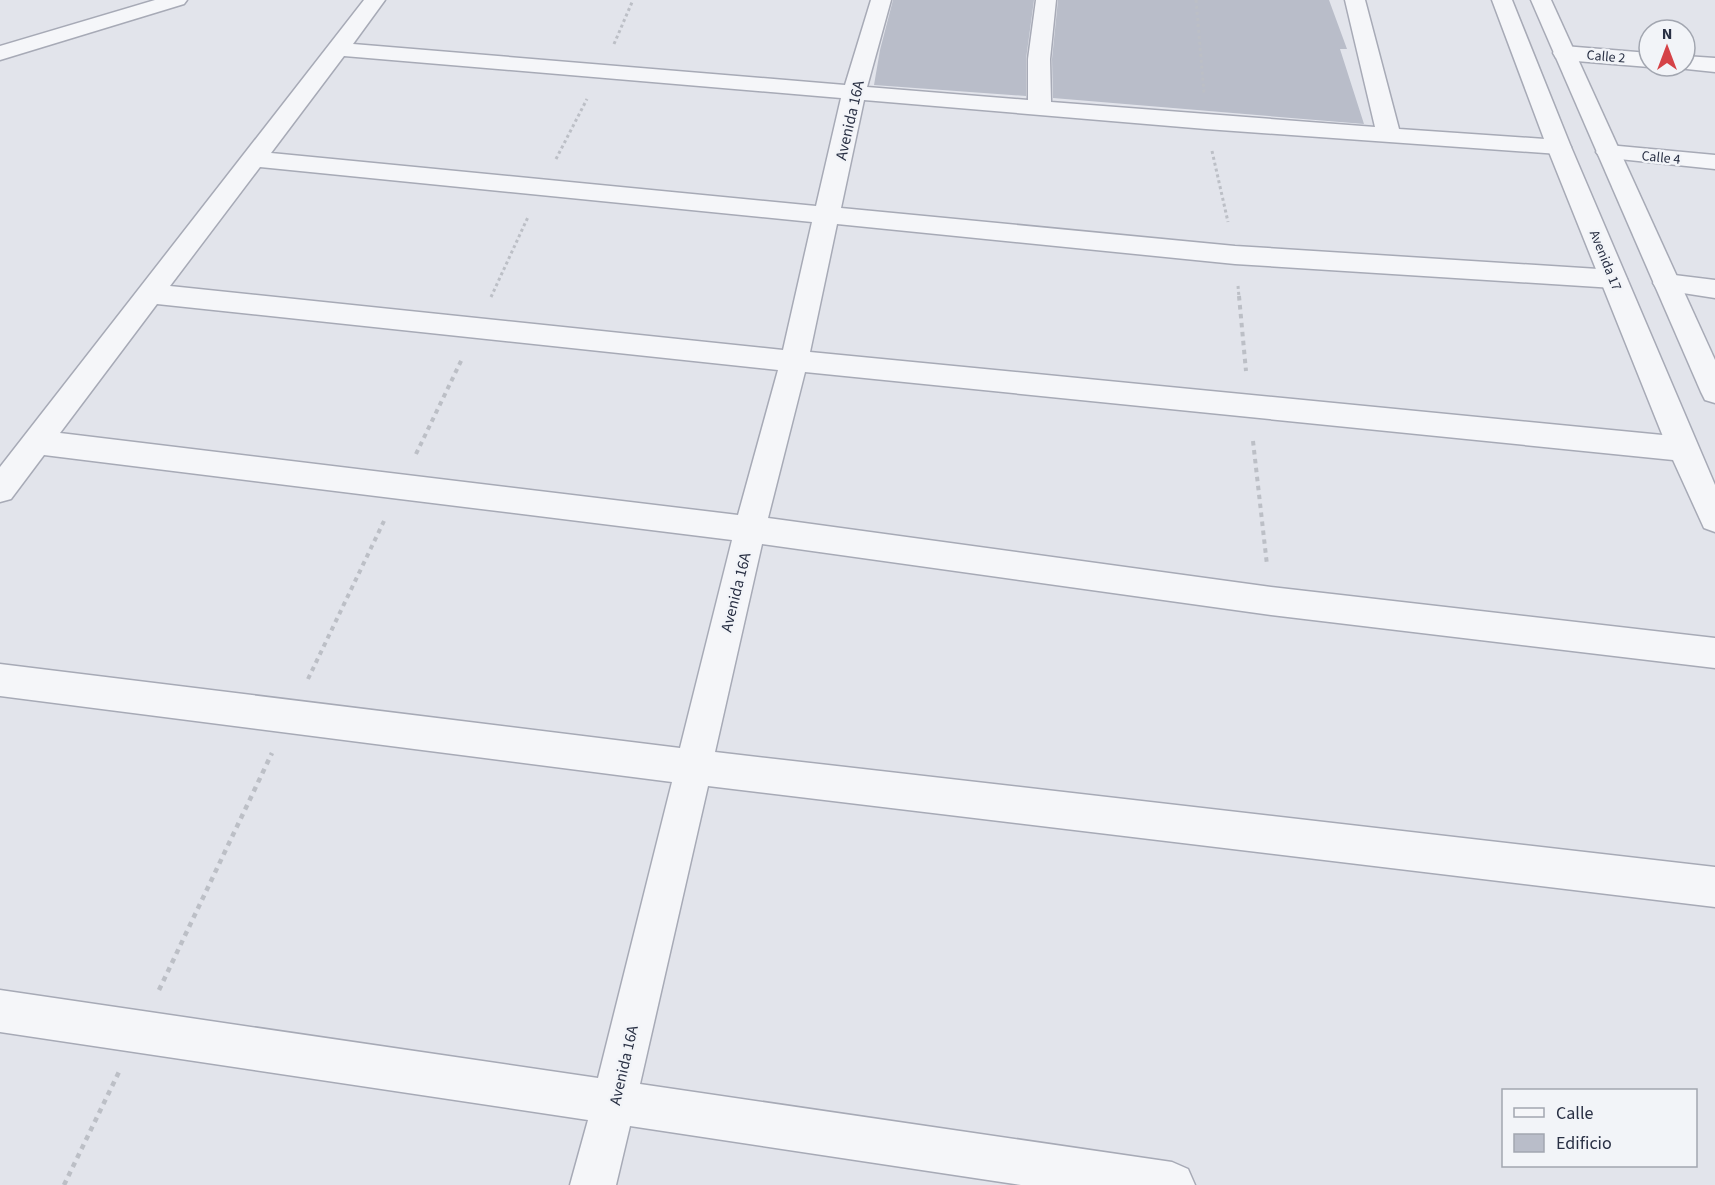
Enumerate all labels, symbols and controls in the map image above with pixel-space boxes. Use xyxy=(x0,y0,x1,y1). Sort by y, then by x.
north arrow xyxy=(1637,18,1697,78)
text: N xyxy=(1662,23,1672,45)
street label: Calle 2 xyxy=(1586,45,1626,69)
street label: Avenida 16A xyxy=(830,78,870,162)
street label: Calle 4 xyxy=(1641,146,1681,170)
street label: Avenida 17 xyxy=(1584,227,1626,294)
street label: Avenida 16A xyxy=(715,550,757,634)
street label: Avenida 16A xyxy=(604,1023,644,1107)
legend xyxy=(1502,1089,1697,1167)
text: Calle xyxy=(1556,1101,1594,1126)
text: Edificio xyxy=(1556,1131,1612,1156)

